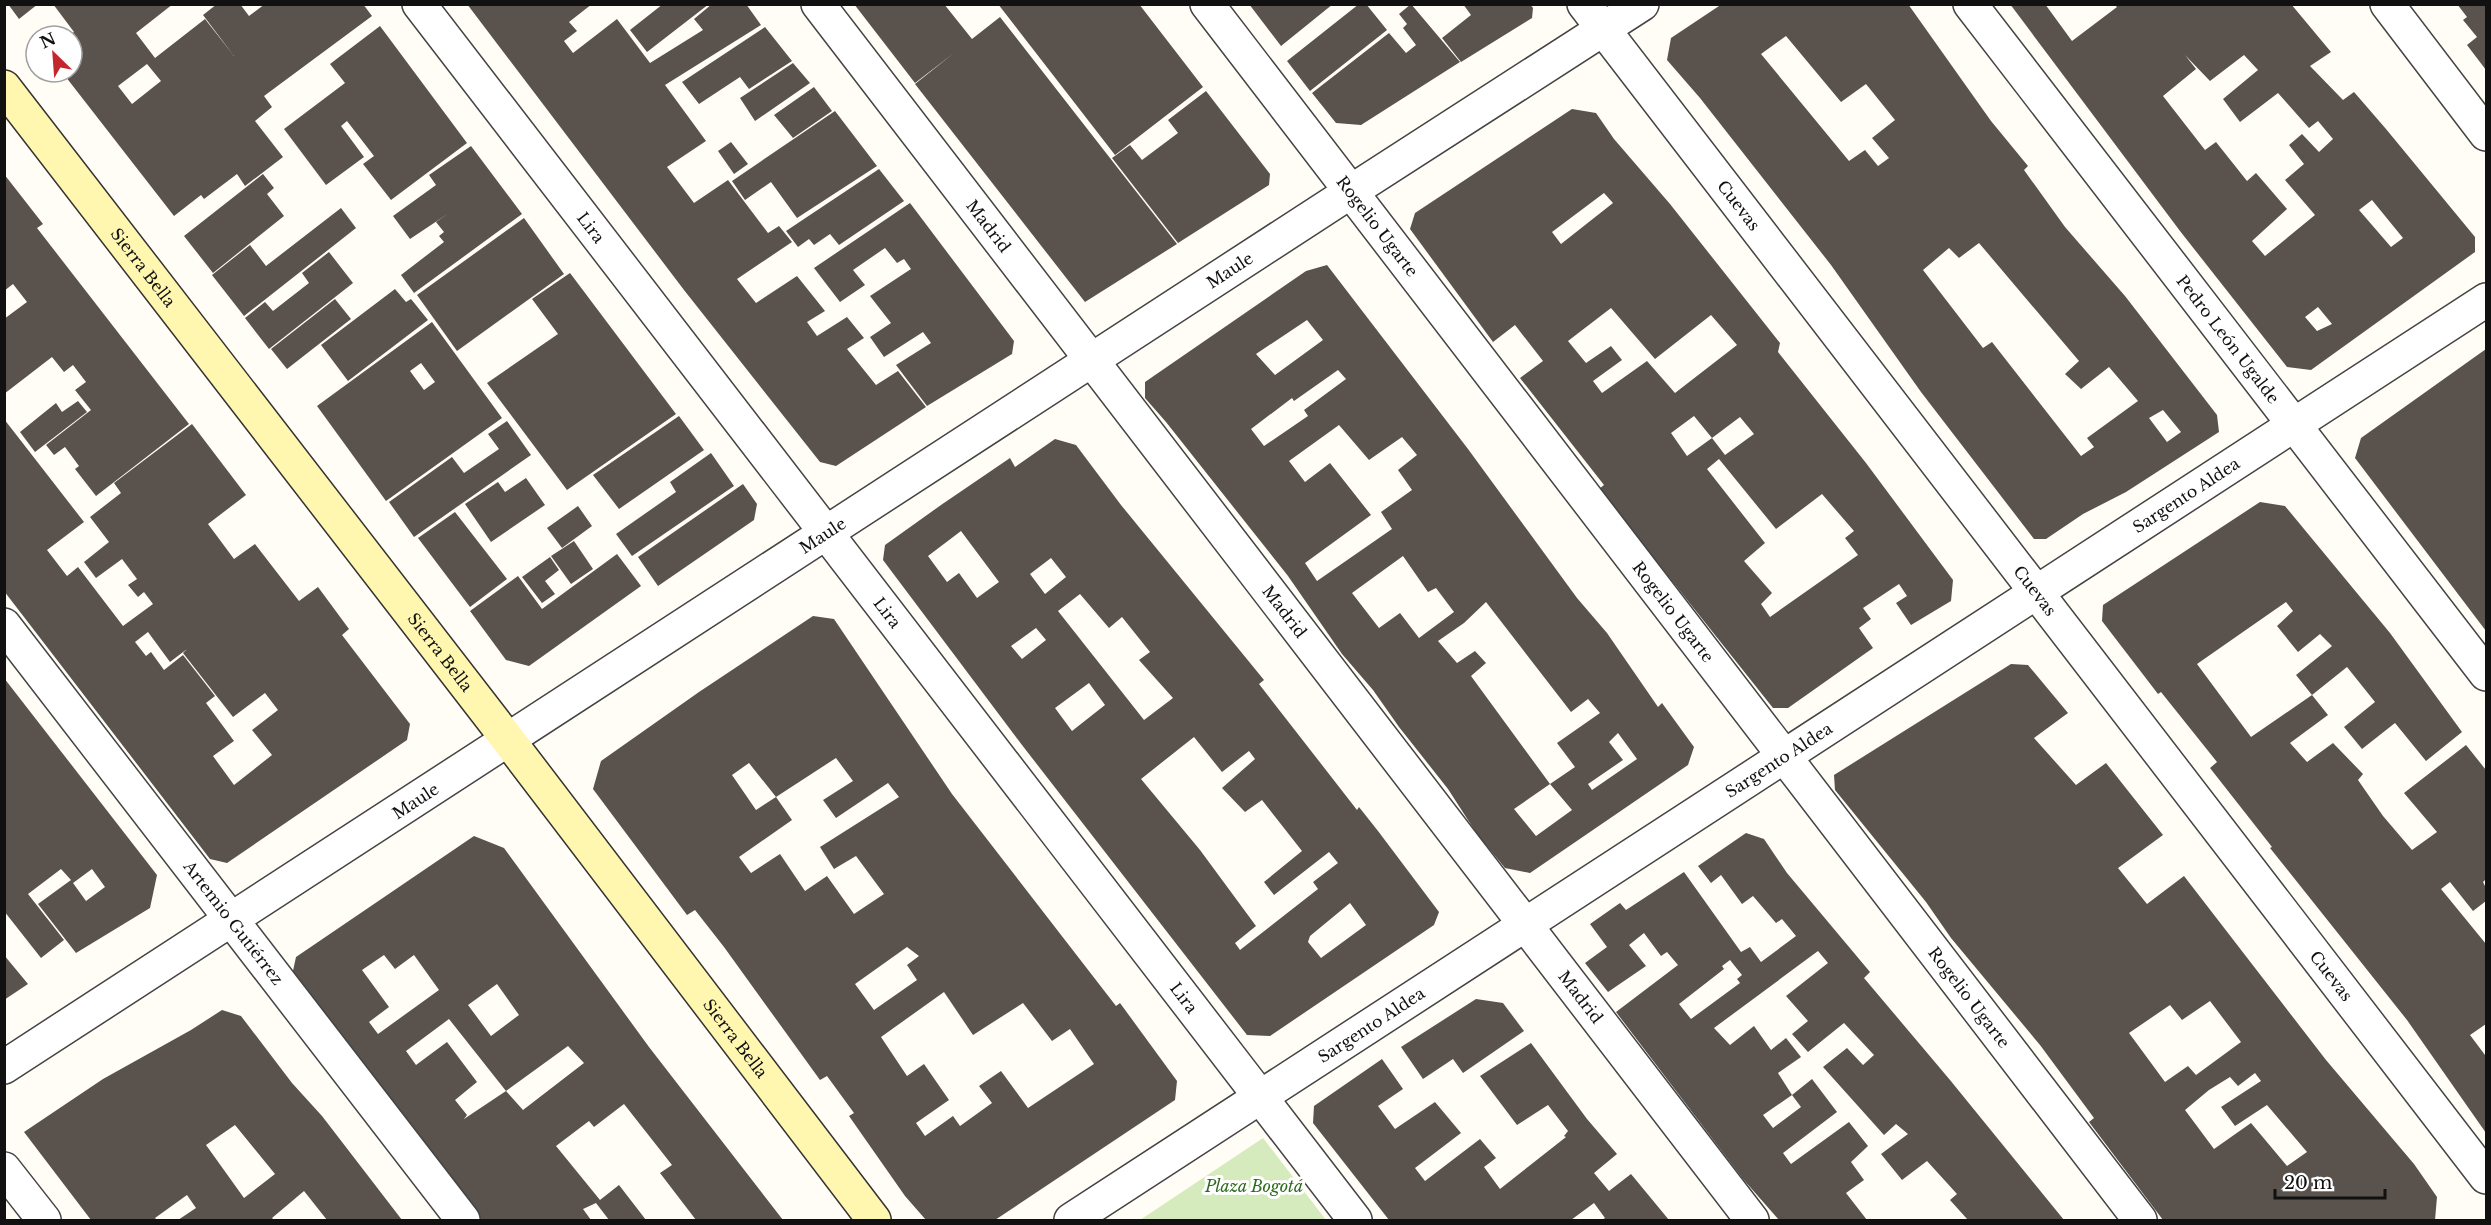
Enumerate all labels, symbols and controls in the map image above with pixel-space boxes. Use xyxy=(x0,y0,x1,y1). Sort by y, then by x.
north arrow xyxy=(24,24,84,84)
text: N xyxy=(37,28,59,53)
street label: Rogelio Ugarte xyxy=(1332,172,1422,281)
street label: Cuevas xyxy=(1713,176,1765,235)
street label: Madrid xyxy=(962,196,1015,257)
street label: Lira xyxy=(573,208,609,247)
street label: Sierra Bella xyxy=(107,224,180,311)
street label: Maule xyxy=(1203,248,1257,293)
street label: Pedro León Ugalde xyxy=(2172,271,2284,407)
street label: Sargento Aldea xyxy=(2129,453,2243,537)
street label: Maule xyxy=(796,513,850,558)
street label: Rogelio Ugarte xyxy=(1628,557,1718,666)
street label: Cuevas xyxy=(2009,561,2061,620)
street label: Madrid xyxy=(1258,581,1311,642)
street label: Lira xyxy=(869,593,906,632)
street label: Sierra Bella xyxy=(404,609,477,696)
street label: Sargento Aldea xyxy=(1721,718,1836,802)
street label: Maule xyxy=(388,778,442,823)
street label: Artemio Gutiérrez xyxy=(179,856,288,989)
street label: Rogelio Ugarte xyxy=(1924,943,2014,1052)
street label: Cuevas xyxy=(2306,947,2357,1005)
street label: Madrid xyxy=(1554,967,1607,1027)
street label: Lira xyxy=(1166,978,1202,1017)
street label: Sargento Aldea xyxy=(1314,983,1428,1067)
street label: Sierra Bella xyxy=(699,995,772,1082)
scale bar xyxy=(2275,1162,2384,1200)
text: 20 m xyxy=(2284,1172,2332,1194)
park label: Plaza Bogotá xyxy=(1204,1176,1303,1196)

